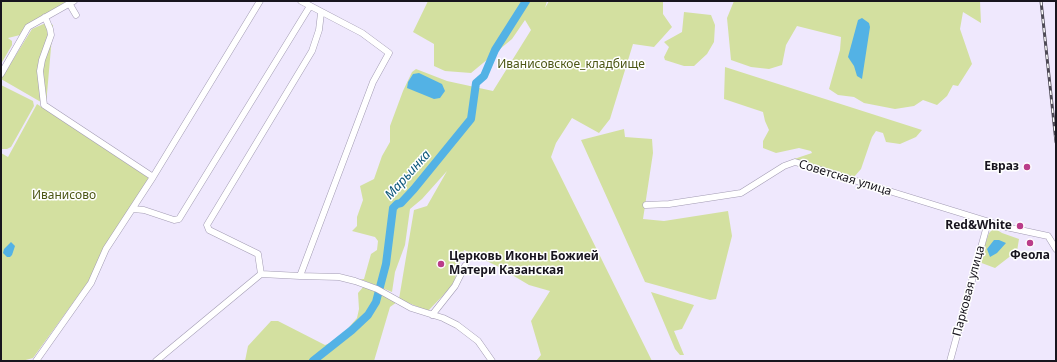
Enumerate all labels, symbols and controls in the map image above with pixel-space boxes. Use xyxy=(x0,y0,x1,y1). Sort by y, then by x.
park label: Иванисовское_кладбище xyxy=(497,58,645,72)
water label: Марьинка xyxy=(382,147,434,203)
street label: Советская улица xyxy=(797,157,893,199)
place label: Евраз xyxy=(984,160,1019,174)
marker: Евраз xyxy=(1022,162,1032,172)
park label: Иванисово xyxy=(32,189,96,203)
place label: Red&White xyxy=(945,219,1012,233)
marker: Red&White xyxy=(1015,221,1025,231)
marker: Феола xyxy=(1025,238,1035,248)
street label: Парковая улица xyxy=(950,244,988,338)
place label: Феола xyxy=(1010,249,1050,263)
place label: Церковь Иконы Божией Матери Казанская xyxy=(449,250,599,278)
marker: Церковь Иконы Божией Матери Казанская xyxy=(436,259,446,269)

